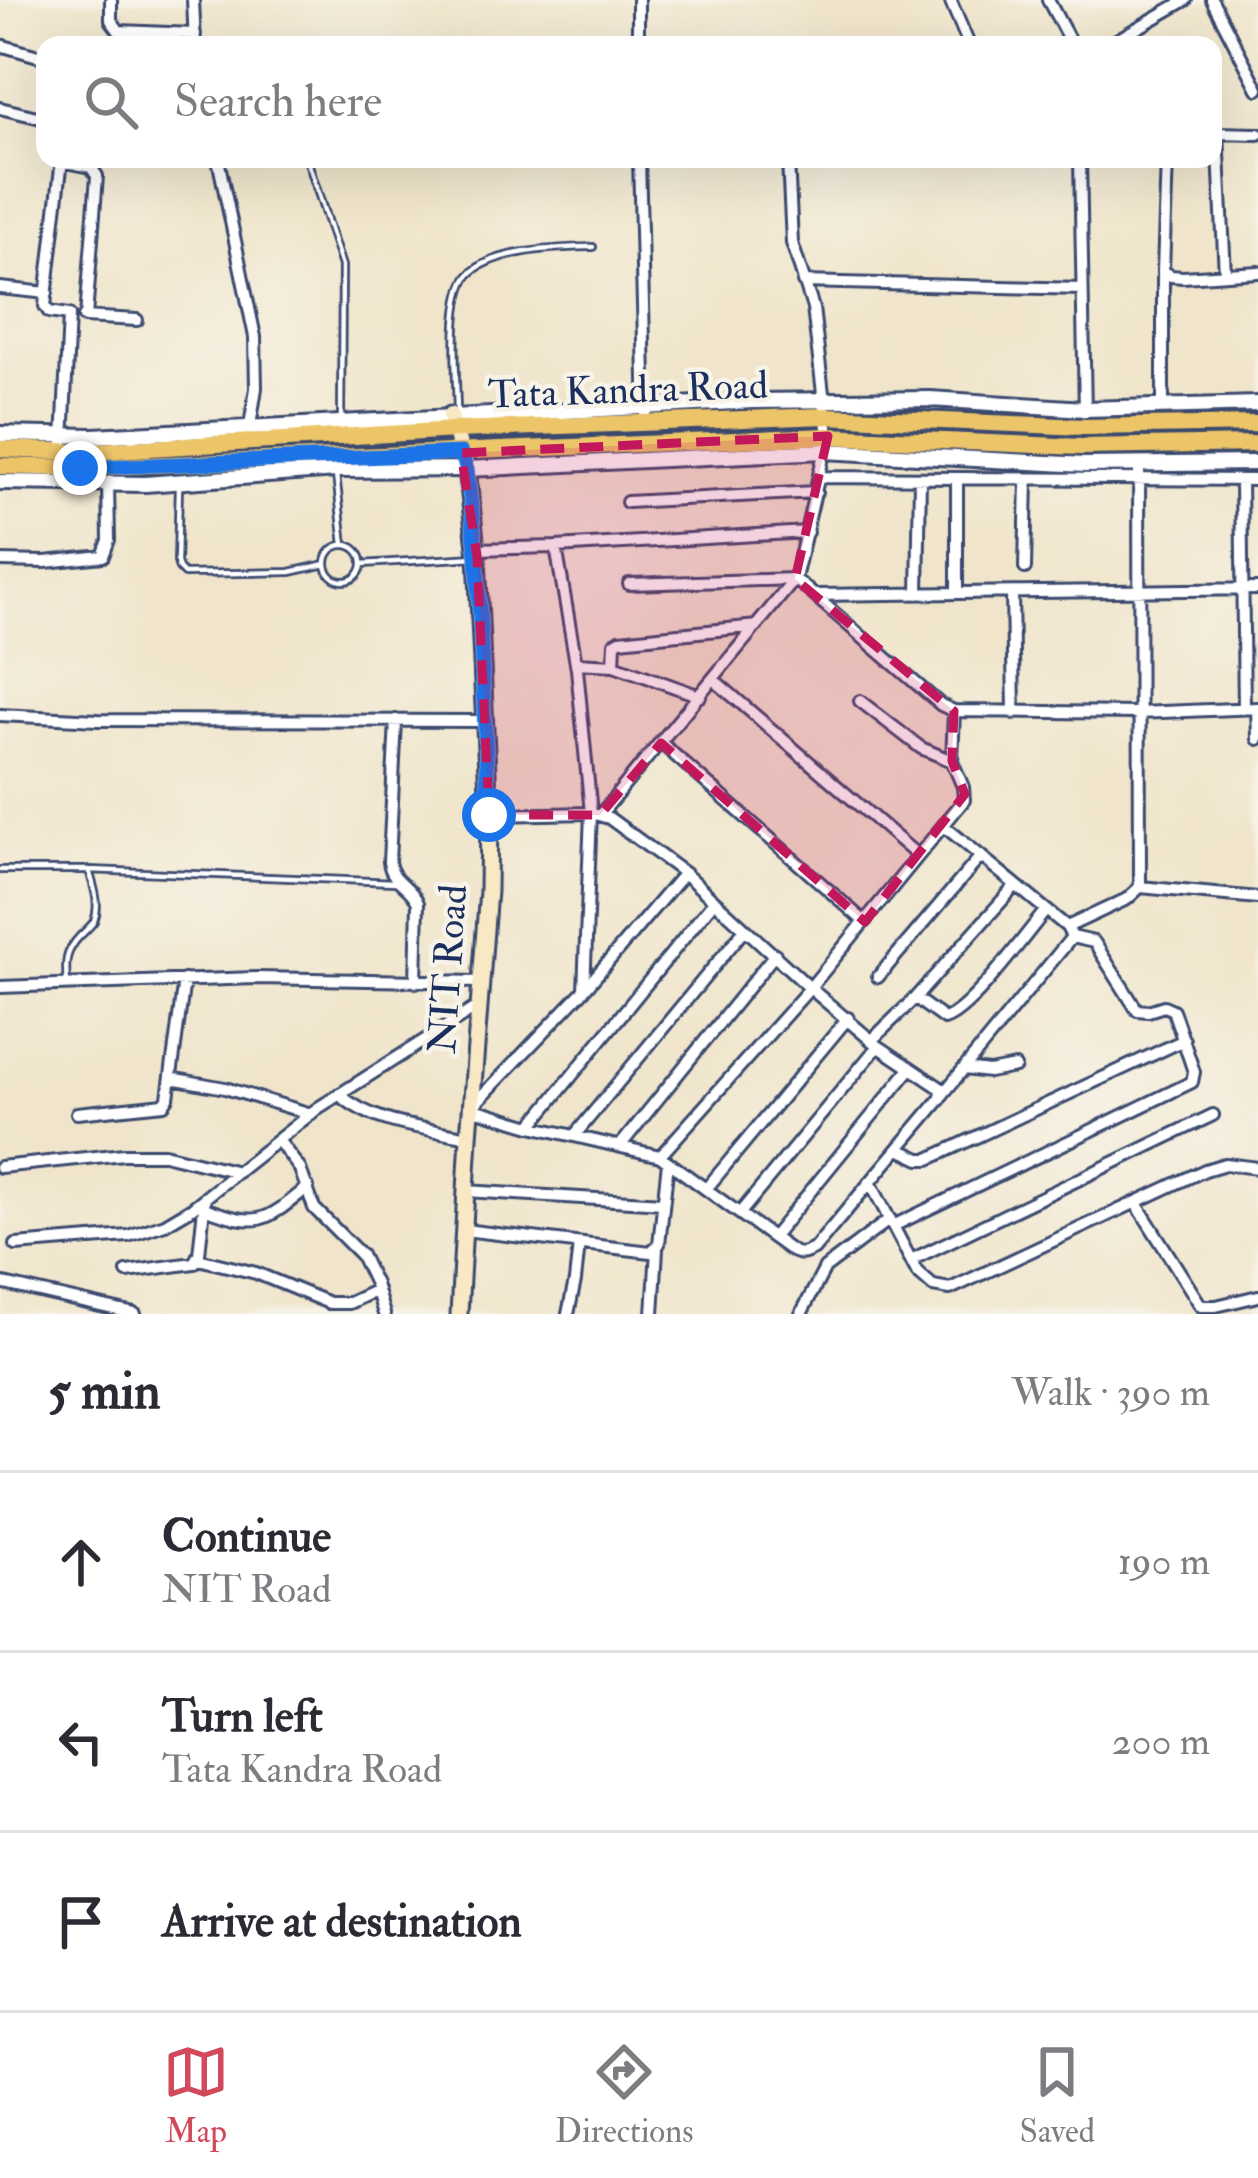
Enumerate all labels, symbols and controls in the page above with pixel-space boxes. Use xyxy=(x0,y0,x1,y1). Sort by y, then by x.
search box xyxy=(36,36,1222,168)
icon: search xyxy=(78,69,144,135)
text: Search here xyxy=(174,74,382,130)
street label: Tata Kandra Road xyxy=(487,361,769,419)
route end xyxy=(53,441,107,495)
route start xyxy=(462,788,516,842)
street label: NIT Road xyxy=(418,883,478,1055)
text: 5 min xyxy=(48,1360,161,1424)
text: Walk · 390 m xyxy=(1012,1368,1210,1417)
text: Continue xyxy=(162,1509,331,1565)
icon: ahead xyxy=(48,1529,114,1595)
text: 190 m xyxy=(1118,1537,1210,1586)
text: NIT Road xyxy=(162,1565,331,1614)
text: Turn left xyxy=(162,1689,323,1745)
icon: left xyxy=(48,1709,114,1775)
text: 200 m xyxy=(1112,1717,1210,1766)
text: Tata Kandra Road xyxy=(162,1745,442,1794)
icon: arrive xyxy=(48,1889,114,1955)
text: Arrive at destination xyxy=(162,1894,522,1950)
tab: Map xyxy=(163,2039,229,2152)
tab: Directions xyxy=(555,2039,694,2152)
tab: Saved xyxy=(1020,2039,1095,2152)

